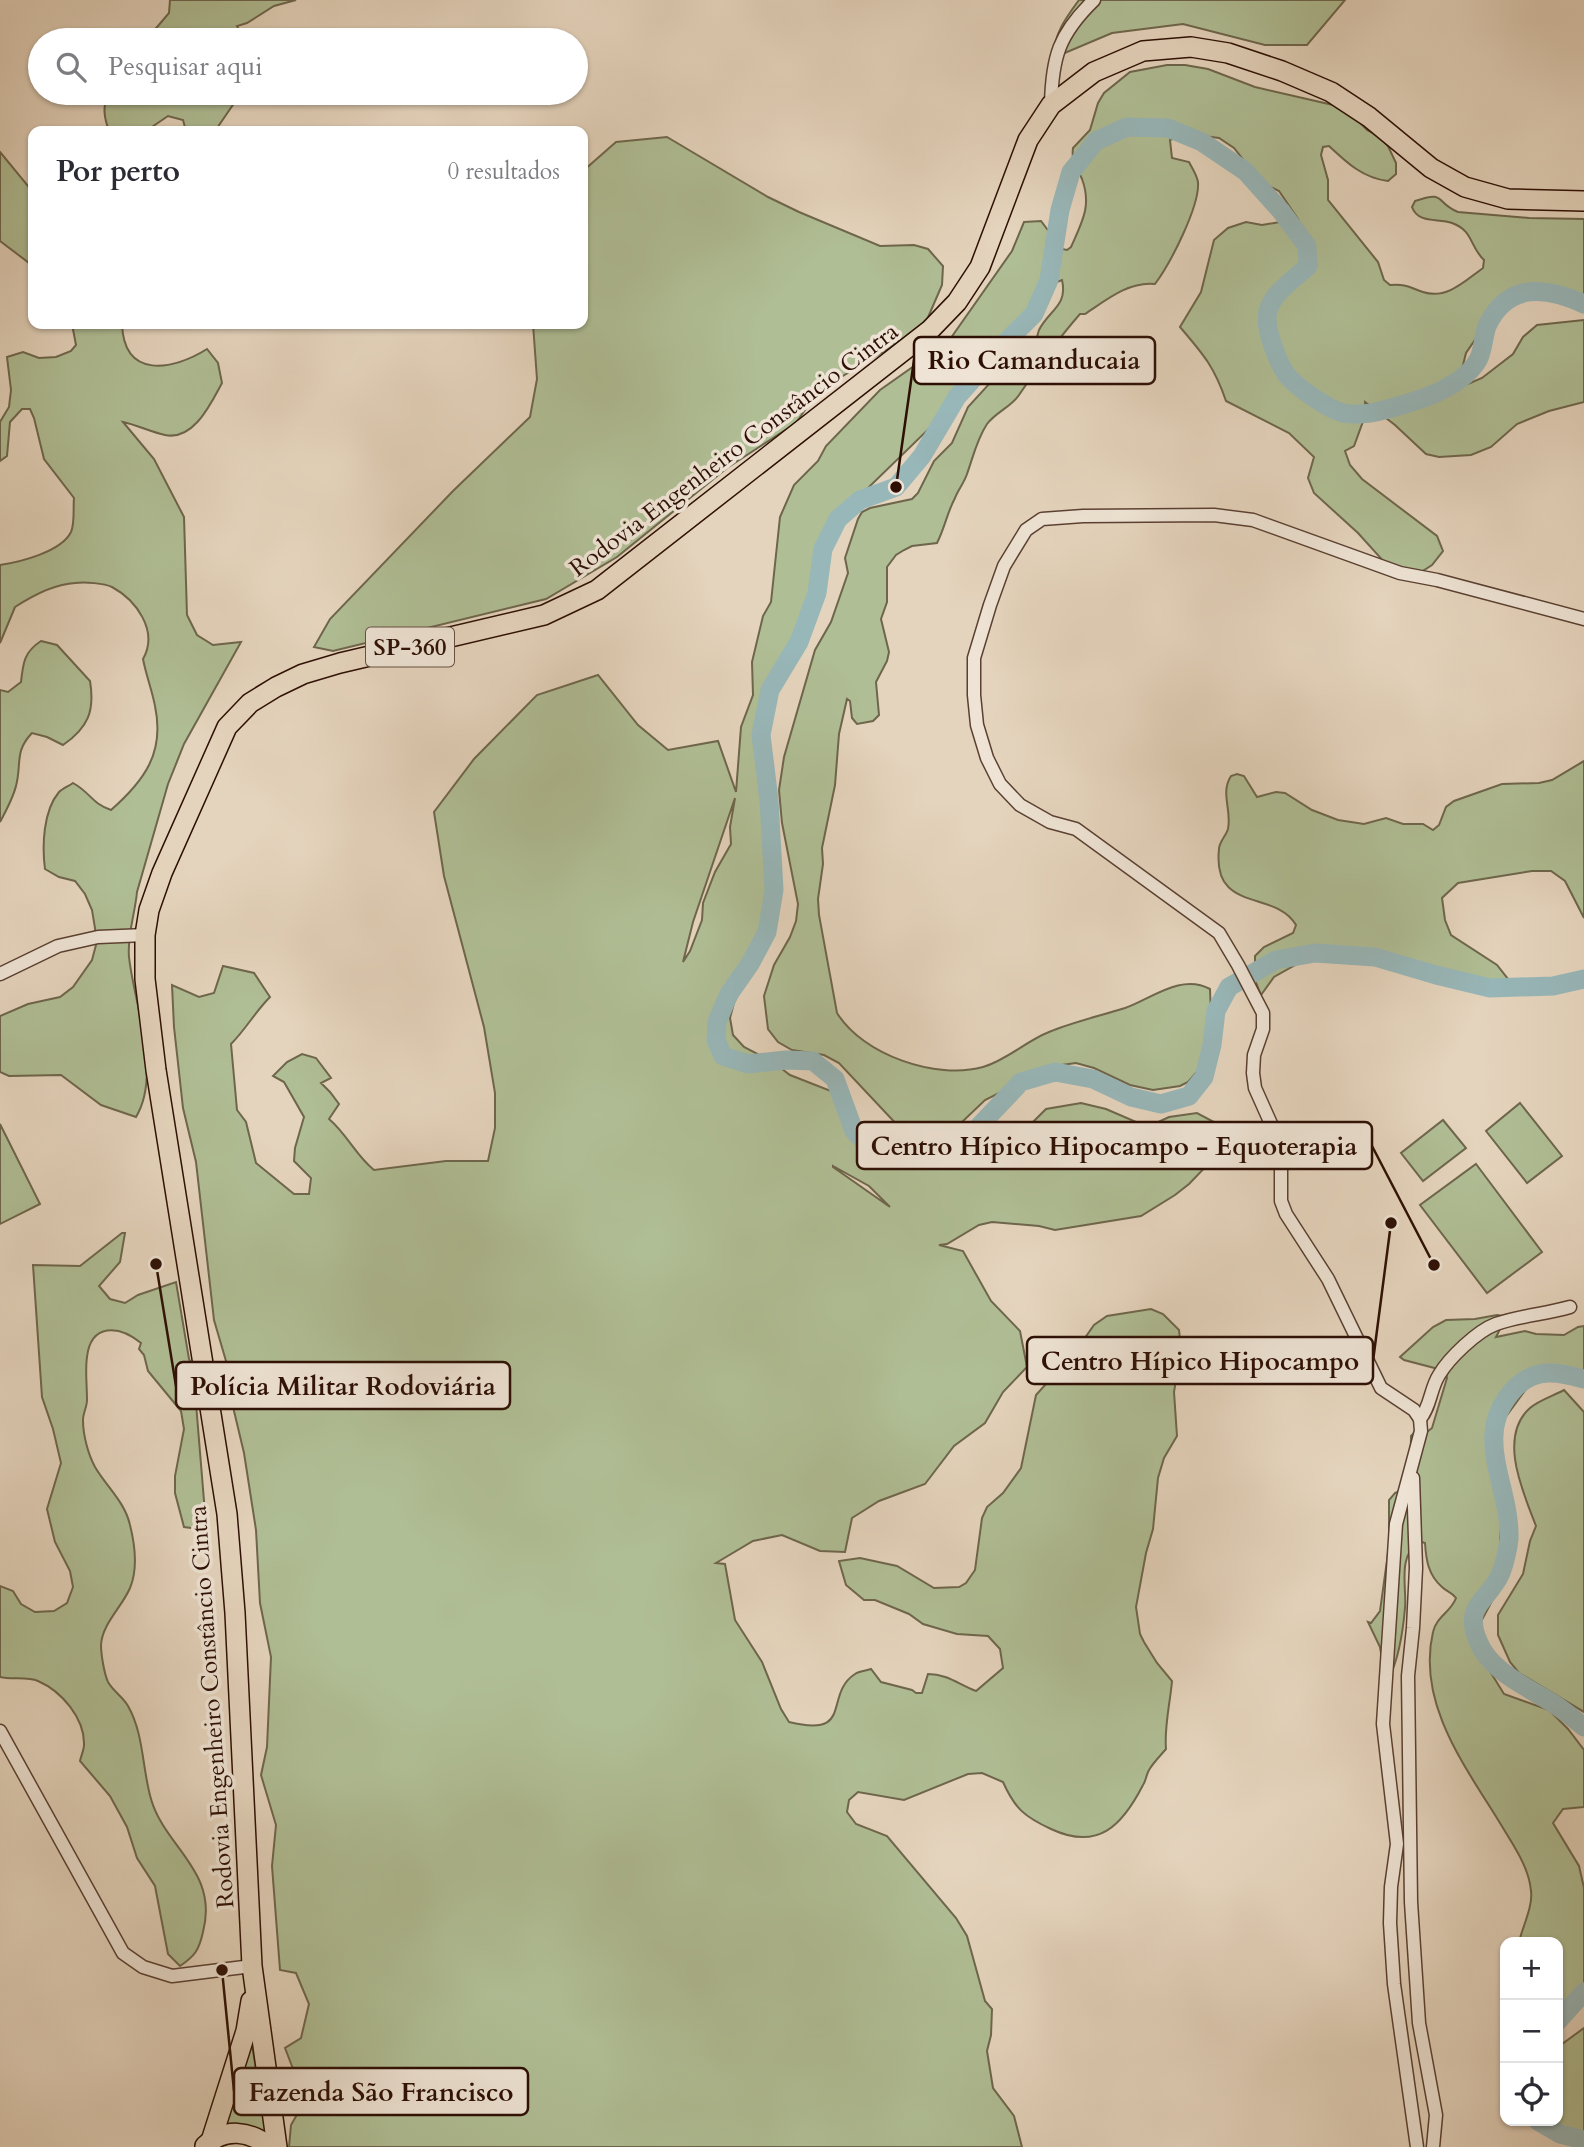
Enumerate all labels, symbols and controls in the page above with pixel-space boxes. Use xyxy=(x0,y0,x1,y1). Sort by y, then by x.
search box xyxy=(28,28,588,105)
icon: search xyxy=(52,48,90,86)
text: Pesquisar aqui xyxy=(108,49,263,84)
text: Por perto xyxy=(56,151,180,192)
text: 0 resultados xyxy=(447,156,560,187)
street label: Rodovia Engenheiro Constâncio Cintra xyxy=(563,315,906,585)
callout: Rio Camanducaia xyxy=(914,337,1155,384)
text: Rio Camanducaia xyxy=(928,343,1141,378)
road number: SP-360 xyxy=(366,628,454,666)
callout: Centro Hípico Hipocampo - Equoterapia xyxy=(857,1122,1372,1169)
text: Centro Hípico Hipocampo - Equoterapia xyxy=(870,1129,1358,1164)
callout: Centro Hípico Hipocampo xyxy=(1027,1337,1373,1384)
text: Centro Hípico Hipocampo xyxy=(1041,1344,1359,1379)
callout: Polícia Militar Rodoviária xyxy=(176,1362,510,1409)
text: Polícia Militar Rodoviária xyxy=(190,1369,496,1404)
street label: Rodovia Engenheiro Constâncio Cintra xyxy=(181,1504,243,1909)
map controls xyxy=(1500,1937,1563,2126)
button: + xyxy=(1500,1937,1563,2000)
button: − xyxy=(1500,2000,1563,2063)
button: locate xyxy=(1500,2063,1563,2126)
callout: Fazenda São Francisco xyxy=(234,2068,528,2115)
text: Fazenda São Francisco xyxy=(248,2075,514,2110)

